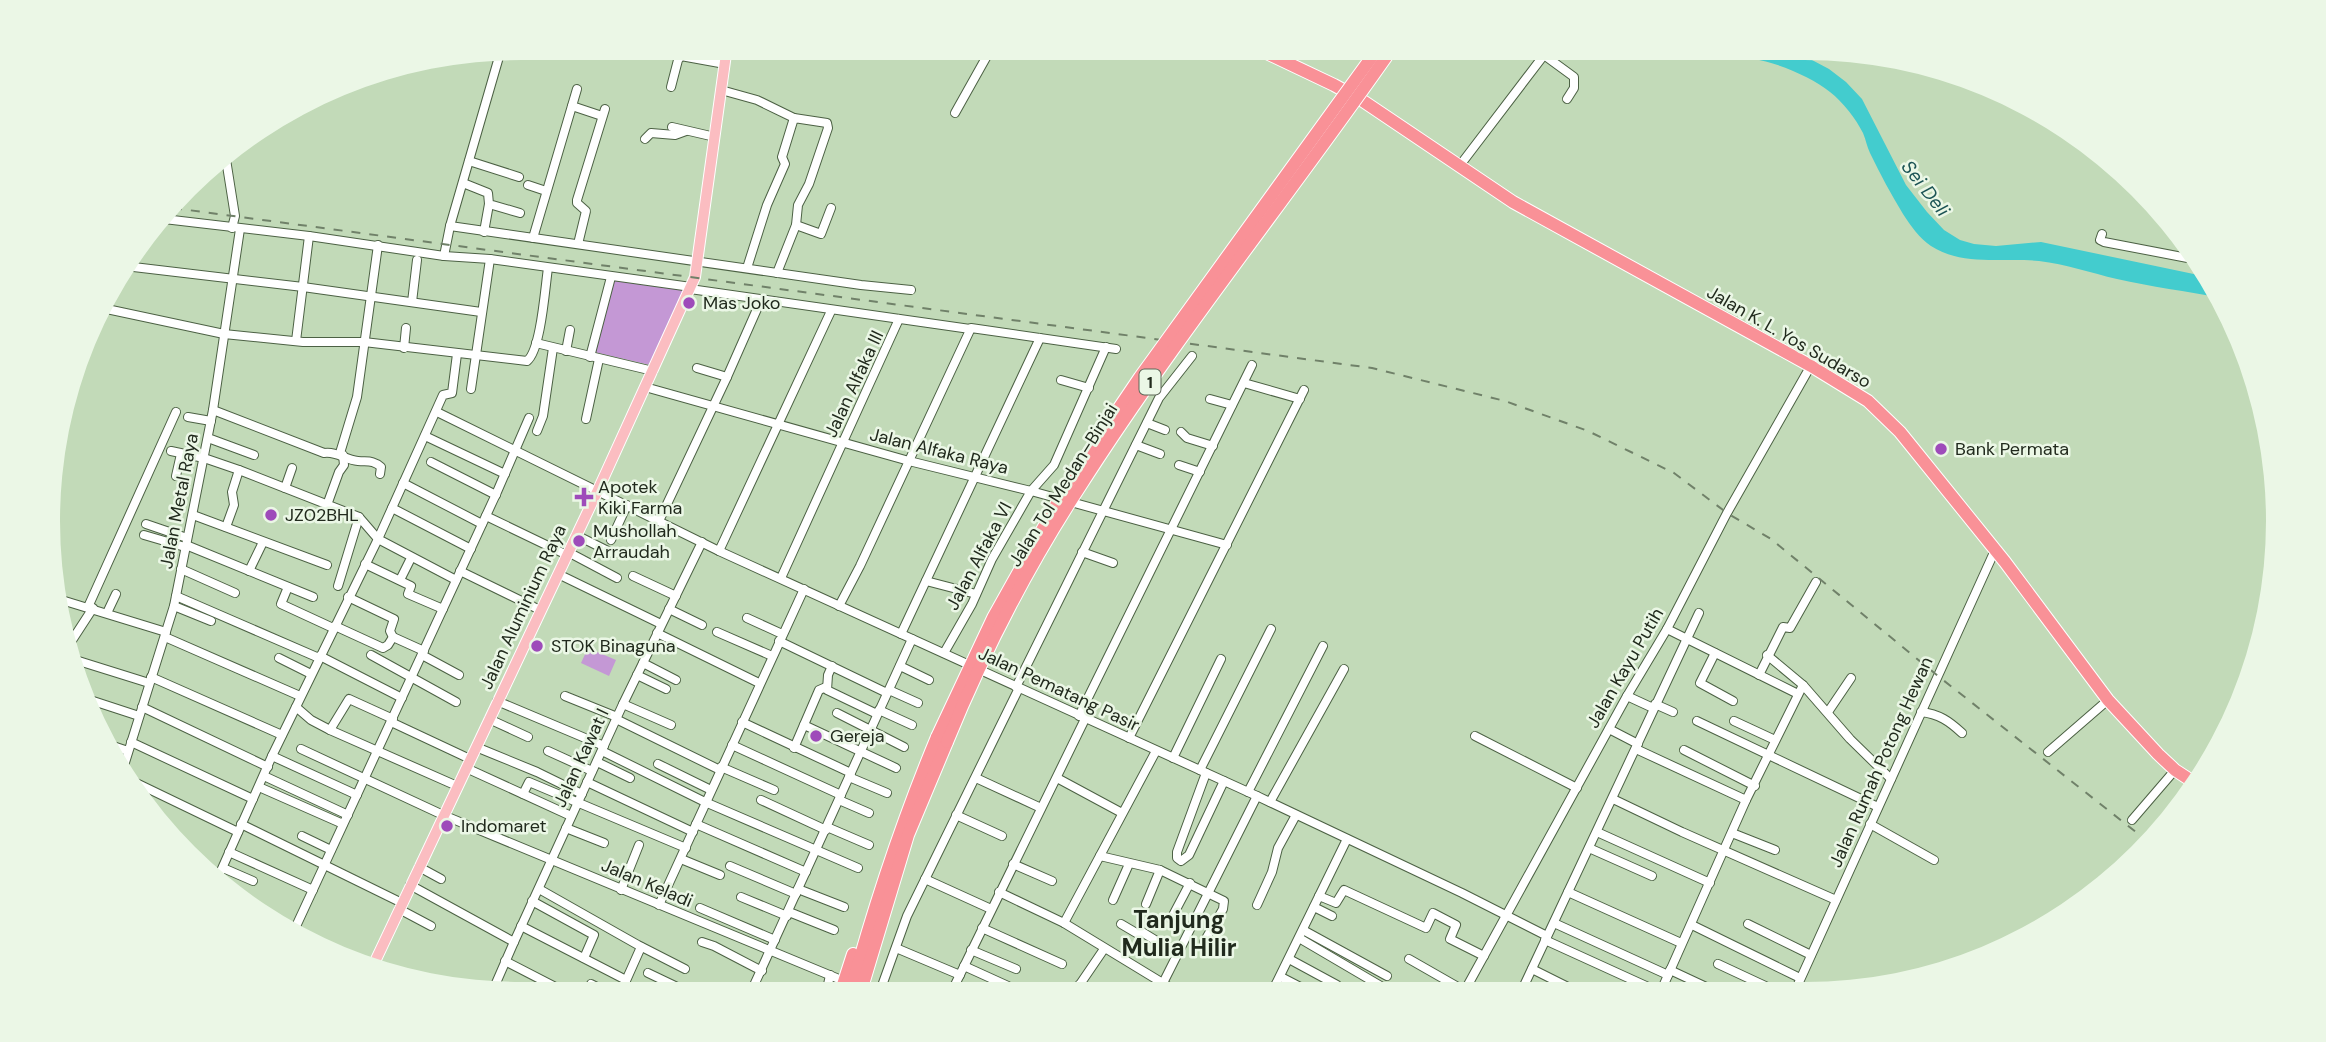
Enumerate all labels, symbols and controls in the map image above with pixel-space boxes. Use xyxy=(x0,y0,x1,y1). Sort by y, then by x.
water label: Sei Deli xyxy=(1896,155,1956,222)
street label: Jalan K. L. Yos Sudarso xyxy=(1702,280,1876,394)
place label: Mas Joko xyxy=(703,291,781,315)
marker: Mas Joko xyxy=(681,295,697,311)
street label: Jalan Alfaka III xyxy=(819,327,889,441)
road number: 1 xyxy=(1140,370,1160,394)
street label: Jalan Tol Medan–Binjai xyxy=(1003,399,1123,571)
street label: Jalan Alfaka Raya xyxy=(867,422,1011,480)
street label: Jalan Metal Raya xyxy=(154,431,204,571)
place label: Bank Permata xyxy=(1955,437,2069,461)
marker: Bank Permata xyxy=(1933,441,1949,457)
place label: Apotek Kiki Farma xyxy=(598,475,682,520)
marker: Apotek Kiki Farma xyxy=(576,489,592,505)
street label: Jalan Alfaka VI xyxy=(940,498,1018,614)
place label: JZ02BHL xyxy=(285,503,359,527)
marker: JZ02BHL xyxy=(263,507,279,523)
place label: Mushollah Arraudah xyxy=(593,519,677,564)
street label: Jalan Aluminium Raya xyxy=(474,521,572,693)
marker: Mushollah Arraudah xyxy=(571,533,587,549)
street label: Jalan Kayu Putih xyxy=(1581,604,1669,732)
place label: STOK Binaguna xyxy=(551,634,676,658)
marker: STOK Binaguna xyxy=(529,638,545,654)
street label: Jalan Pematang Pasir xyxy=(974,641,1144,737)
street label: Jalan Rumah Potong Hewan xyxy=(1824,653,1938,871)
street label: Jalan Kawat I xyxy=(548,705,614,811)
place label: Gereja xyxy=(830,724,885,748)
marker: Gereja xyxy=(808,728,824,744)
place label: Indomaret xyxy=(461,814,547,838)
marker: Indomaret xyxy=(439,818,455,834)
street label: Jalan Keladi xyxy=(598,853,696,913)
district label: Tanjung Mulia Hilir xyxy=(1121,904,1237,963)

